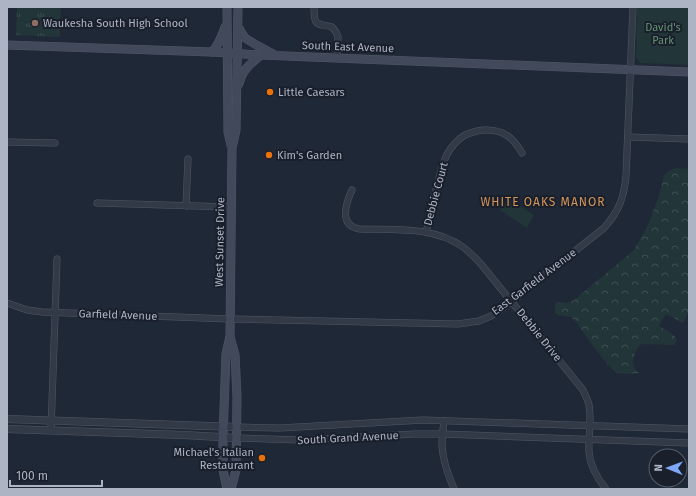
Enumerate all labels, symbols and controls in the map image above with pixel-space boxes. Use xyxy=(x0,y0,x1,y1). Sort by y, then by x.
place label: Waukesha South High School xyxy=(43,17,188,30)
marker: Waukesha South High School xyxy=(30,18,40,28)
park label: David's Park xyxy=(645,21,681,47)
street label: South East Avenue xyxy=(302,39,394,55)
place label: Little Caesars xyxy=(278,86,345,99)
marker: Little Caesars xyxy=(265,87,275,97)
place label: Kim's Garden xyxy=(277,149,342,162)
marker: Kim's Garden xyxy=(264,150,274,160)
street label: Debbie Court xyxy=(421,161,451,227)
district label: WHITE OAKS MANOR xyxy=(480,195,606,209)
street label: West Sunset Drive xyxy=(213,197,227,287)
street label: East Garfield Avenue xyxy=(489,246,579,318)
street label: Debbie Drive xyxy=(514,306,564,364)
street label: Garfield Avenue xyxy=(78,307,158,323)
street label: South Grand Avenue xyxy=(297,429,399,447)
place label: Michael's Italian Restaurant xyxy=(173,446,254,472)
north arrow xyxy=(648,448,688,488)
marker: Michael's Italian Restaurant xyxy=(257,453,267,463)
scale bar xyxy=(10,462,102,488)
text: N xyxy=(652,464,665,472)
text: 100 m xyxy=(16,469,48,483)

